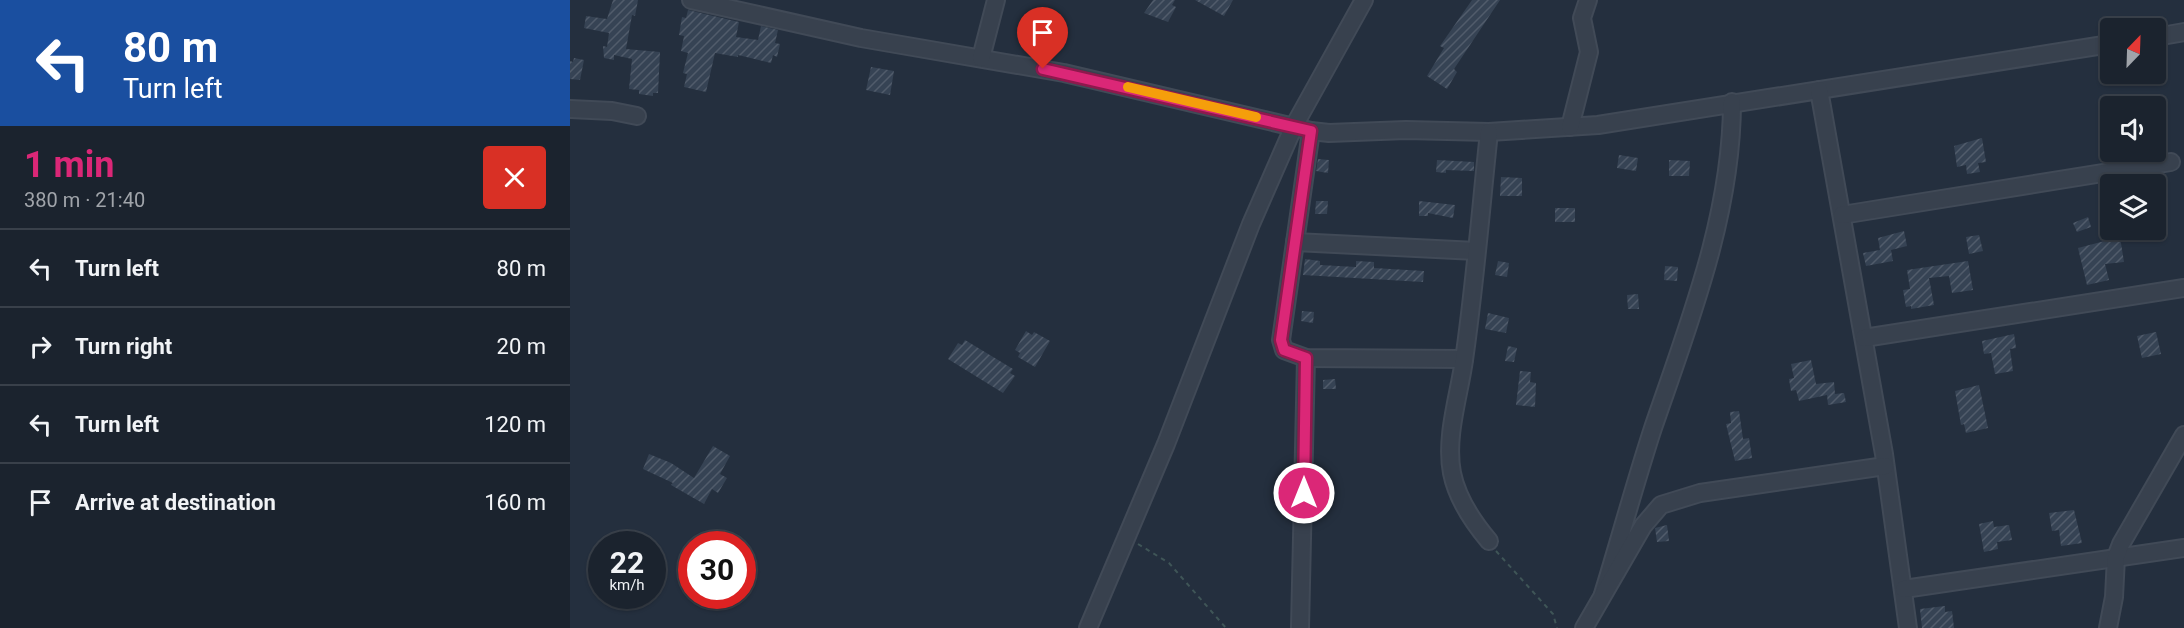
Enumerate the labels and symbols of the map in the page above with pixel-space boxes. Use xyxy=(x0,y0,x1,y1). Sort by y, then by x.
pin xyxy=(1017,7,1068,69)
north arrow xyxy=(2100,18,2166,84)
position arrow xyxy=(1272,461,1336,525)
speed limit sign: 30 xyxy=(678,531,756,609)

